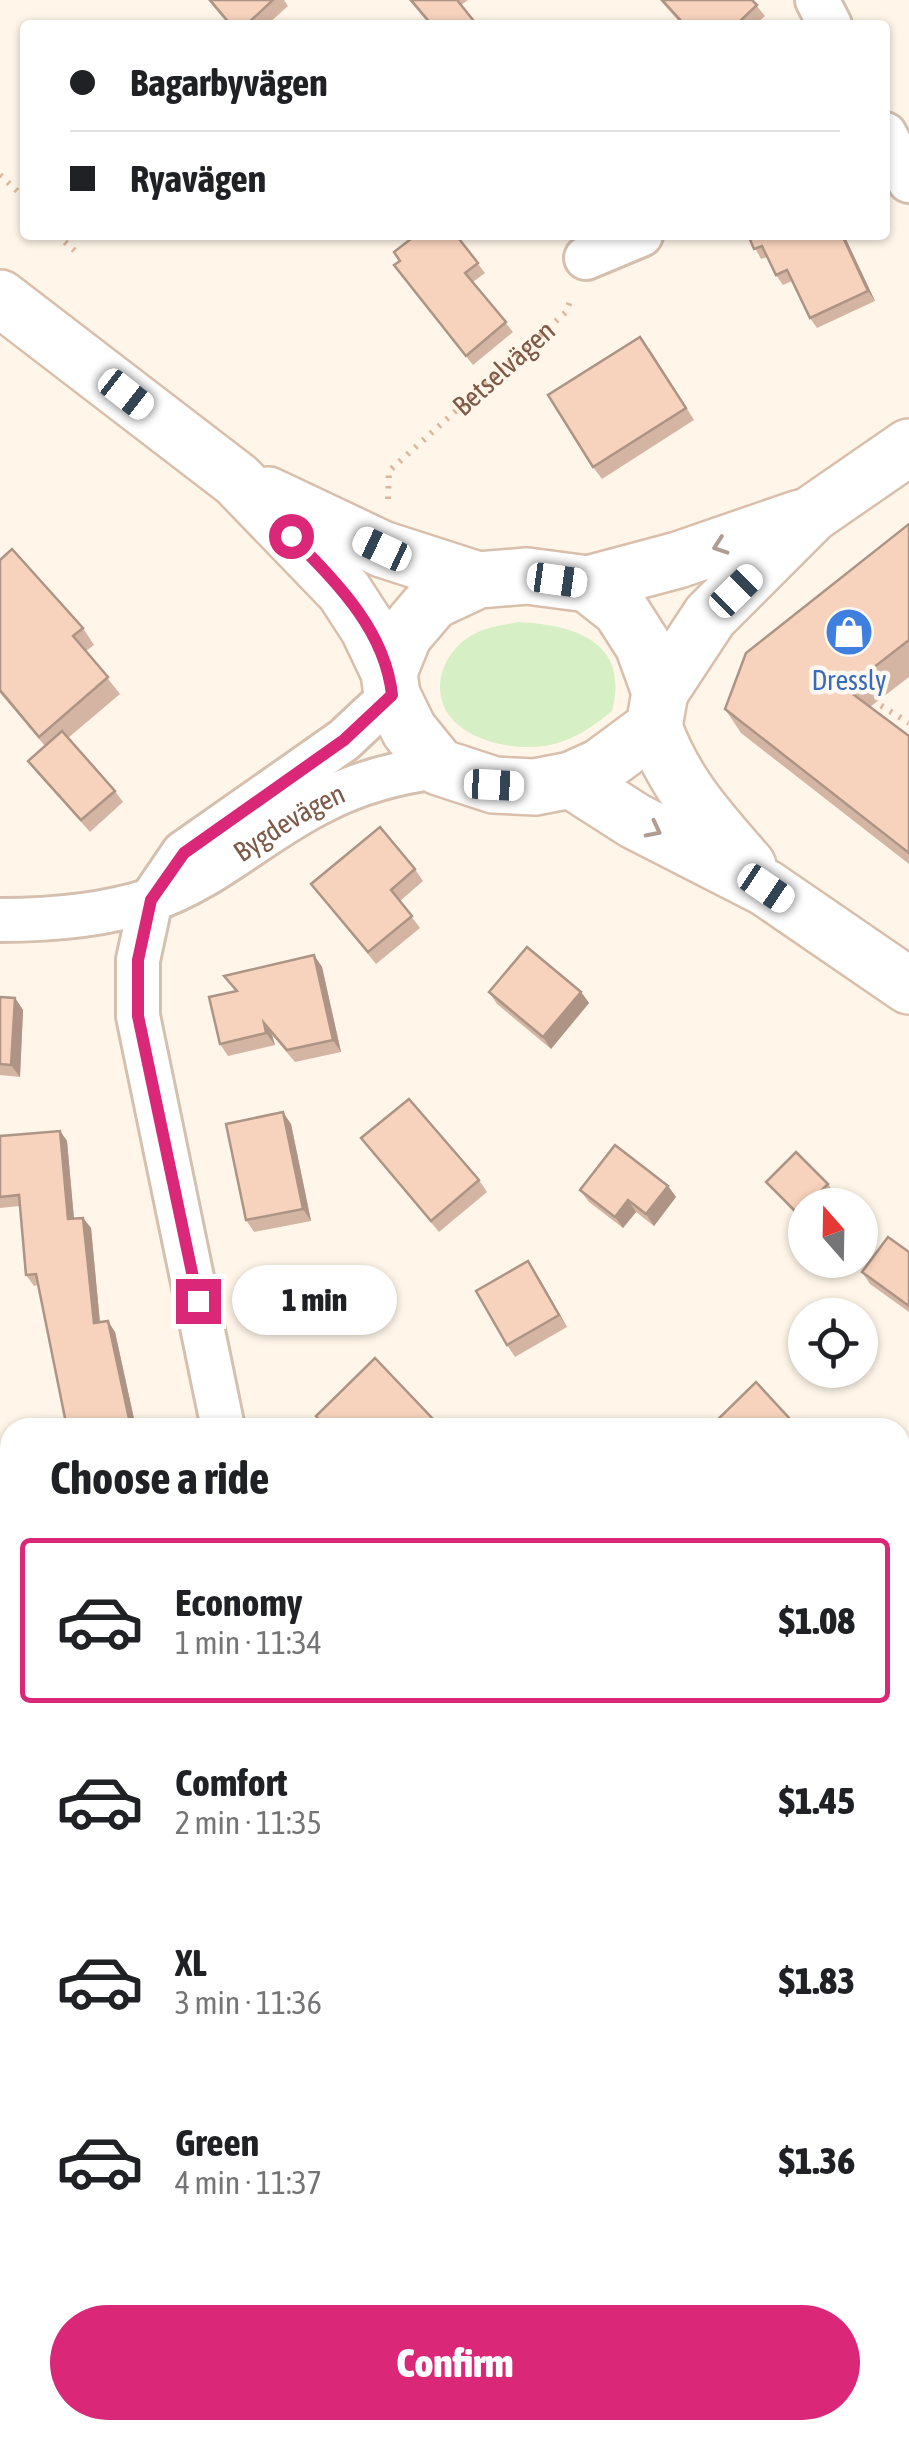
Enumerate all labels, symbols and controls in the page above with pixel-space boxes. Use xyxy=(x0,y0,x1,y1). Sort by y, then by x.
text: Bagarbyvägen xyxy=(130,61,328,104)
text: Ryavägen xyxy=(130,157,266,200)
street label: Betselvägen xyxy=(446,314,561,422)
car xyxy=(93,364,159,424)
route start xyxy=(269,514,314,559)
car xyxy=(348,523,416,575)
one-way arrow xyxy=(712,534,729,555)
car xyxy=(704,559,768,623)
car xyxy=(525,561,589,599)
shop icon: Dressly xyxy=(823,606,875,658)
place label: Dressly xyxy=(811,664,887,696)
car xyxy=(463,768,525,802)
street label: Bygdevägen xyxy=(227,777,350,868)
one-way arrow xyxy=(644,818,662,838)
car xyxy=(733,859,799,917)
north arrow xyxy=(788,1188,878,1278)
map controls xyxy=(788,1188,878,1388)
callout: 1 min xyxy=(233,1266,398,1336)
route end xyxy=(176,1279,221,1324)
text: 1 min xyxy=(282,1281,347,1318)
button: locate xyxy=(788,1298,878,1388)
text: Choose a ride xyxy=(50,1452,269,1504)
icon: car xyxy=(55,1576,145,1666)
text: Economy xyxy=(175,1581,302,1624)
text: $1.08 xyxy=(779,1599,855,1642)
text: 1 min · 11:34 xyxy=(175,1624,322,1661)
icon: car xyxy=(55,1756,145,1846)
text: Comfort xyxy=(175,1761,287,1804)
text: $1.45 xyxy=(779,1779,855,1822)
text: 2 min · 11:35 xyxy=(175,1804,322,1841)
icon: car xyxy=(55,1936,145,2026)
text: XL xyxy=(175,1941,207,1984)
text: $1.83 xyxy=(779,1959,855,2002)
text: 3 min · 11:36 xyxy=(175,1984,322,2021)
icon: car xyxy=(55,2116,145,2206)
text: Green xyxy=(175,2121,259,2164)
text: $1.36 xyxy=(779,2139,855,2182)
text: 4 min · 11:37 xyxy=(175,2164,322,2201)
button: Confirm xyxy=(50,2305,860,2420)

